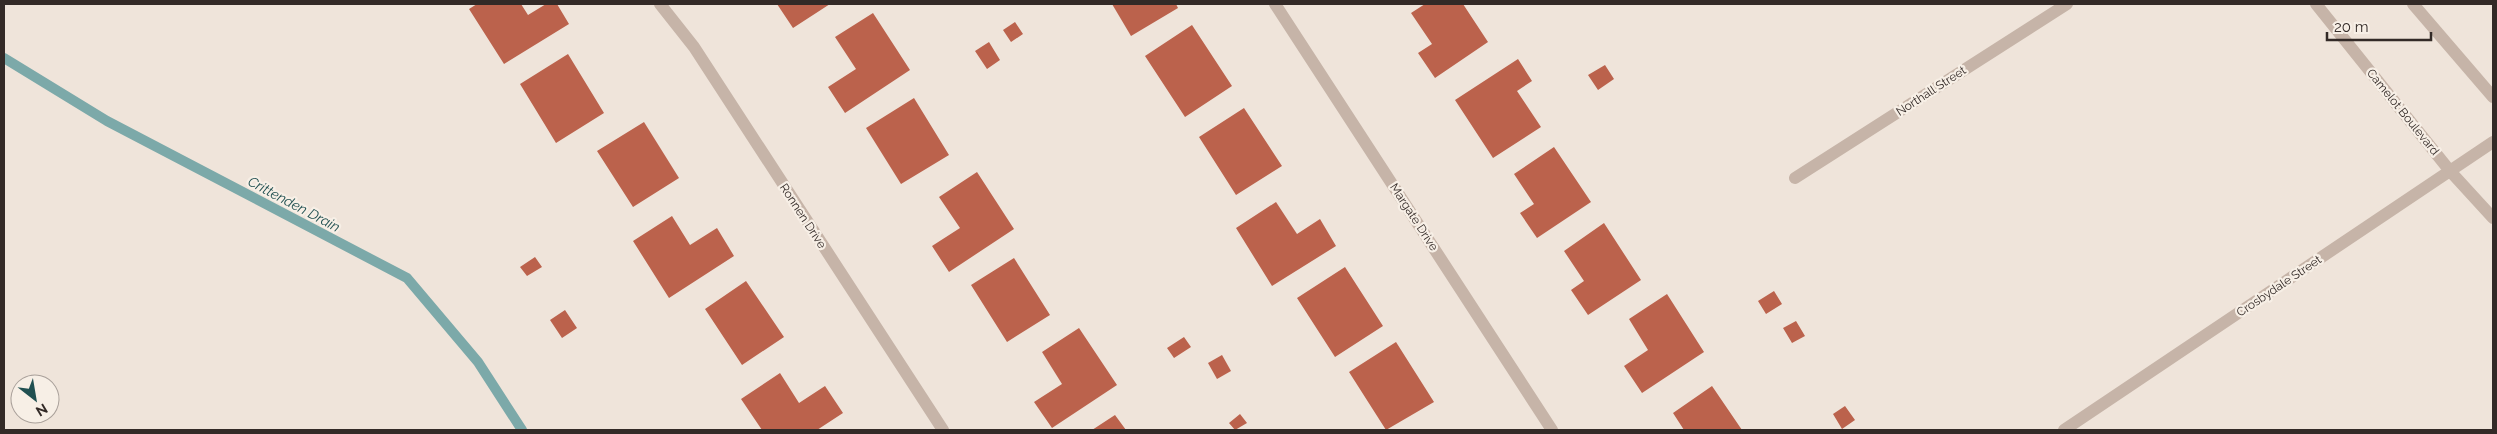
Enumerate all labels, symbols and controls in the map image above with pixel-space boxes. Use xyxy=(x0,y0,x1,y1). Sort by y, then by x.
scale bar xyxy=(2327,10,2431,42)
text: 20 m xyxy=(2334,18,2369,36)
street label: Northall Street xyxy=(1893,63,1969,119)
street label: Camelot Boulevard xyxy=(2364,66,2442,158)
water label: Crittenden Drain xyxy=(245,173,343,235)
street label: Ronnen Drive xyxy=(777,181,829,251)
street label: Margate Drive xyxy=(1387,181,1441,253)
street label: Crosbydale Street xyxy=(2234,252,2324,320)
north arrow xyxy=(10,374,60,424)
text: N xyxy=(33,401,50,420)

